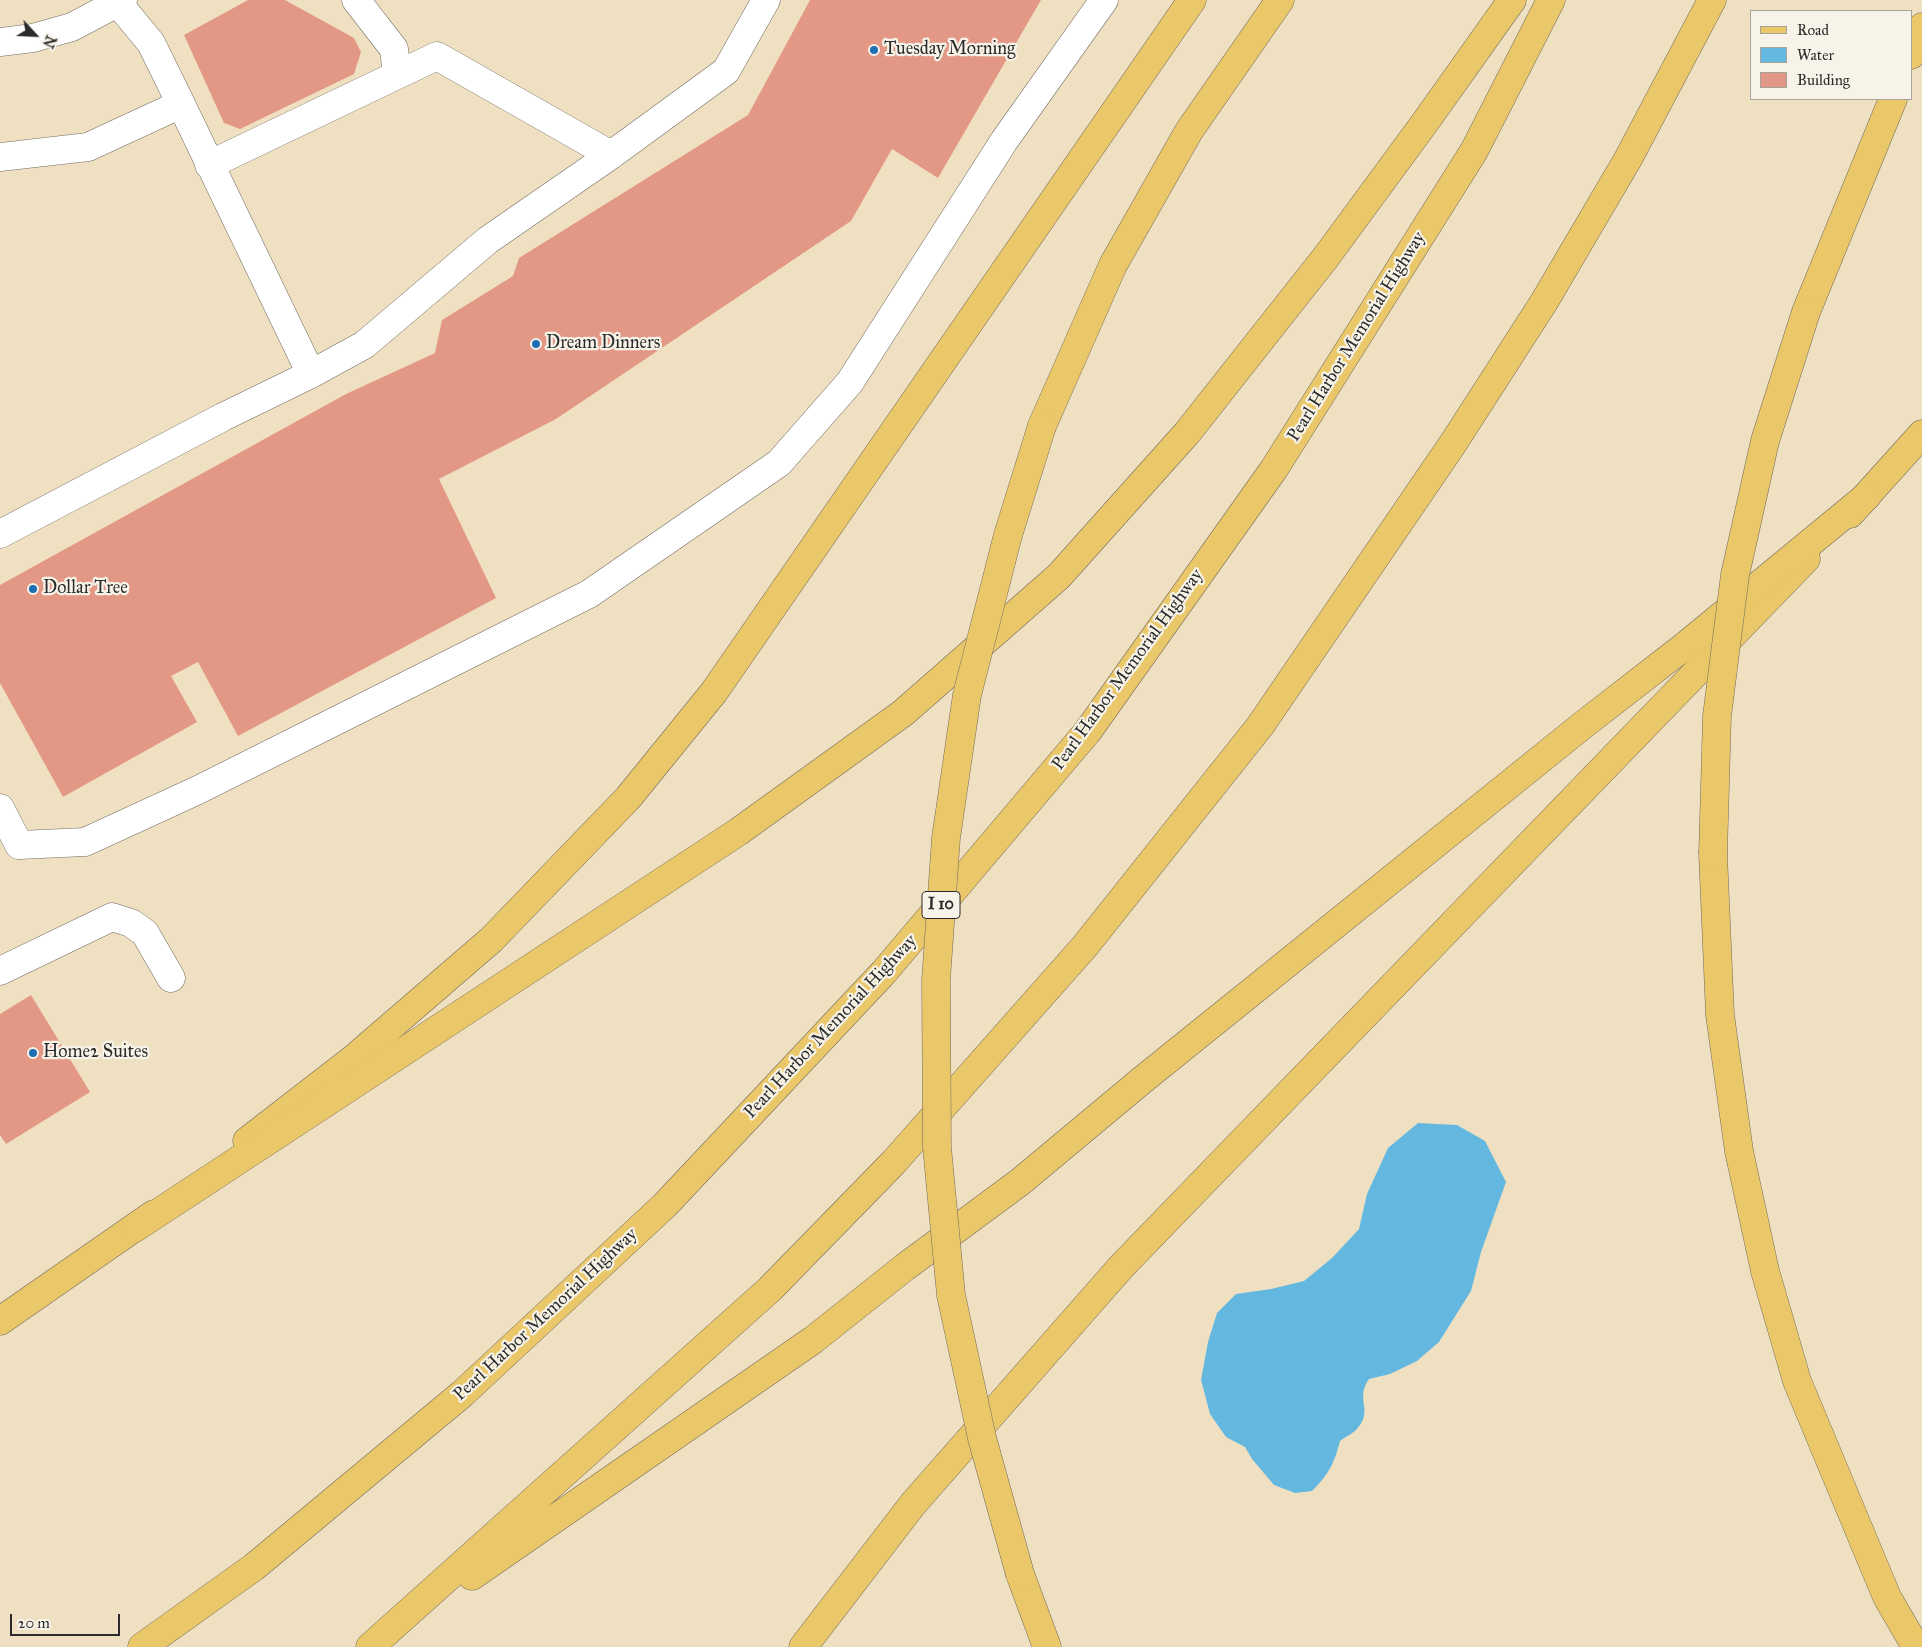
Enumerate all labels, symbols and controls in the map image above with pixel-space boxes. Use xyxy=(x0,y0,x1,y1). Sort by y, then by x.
north arrow xyxy=(10,10,60,60)
legend xyxy=(1750,10,1912,100)
text: Road xyxy=(1797,21,1829,39)
text: N xyxy=(39,33,59,51)
place label: Tuesday Morning xyxy=(884,39,1015,61)
marker: Tuesday Morning xyxy=(868,44,880,56)
text: Water xyxy=(1797,46,1834,64)
text: Building xyxy=(1797,71,1850,89)
street label: Pearl Harbor Memorial Highway xyxy=(1283,228,1431,446)
place label: Dream Dinners xyxy=(546,333,660,355)
marker: Dream Dinners xyxy=(530,338,542,350)
street label: Pearl Harbor Memorial Highway xyxy=(1048,565,1208,775)
place label: Dollar Tree xyxy=(43,578,128,600)
marker: Dollar Tree xyxy=(27,583,39,595)
road number: I 10 xyxy=(922,892,960,918)
street label: Pearl Harbor Memorial Highway xyxy=(740,931,922,1123)
place label: Home2 Suites xyxy=(43,1042,148,1064)
marker: Home2 Suites xyxy=(27,1047,39,1059)
street label: Pearl Harbor Memorial Highway xyxy=(450,1224,642,1406)
scale bar xyxy=(12,1604,122,1636)
text: 20 m xyxy=(18,1614,50,1632)

